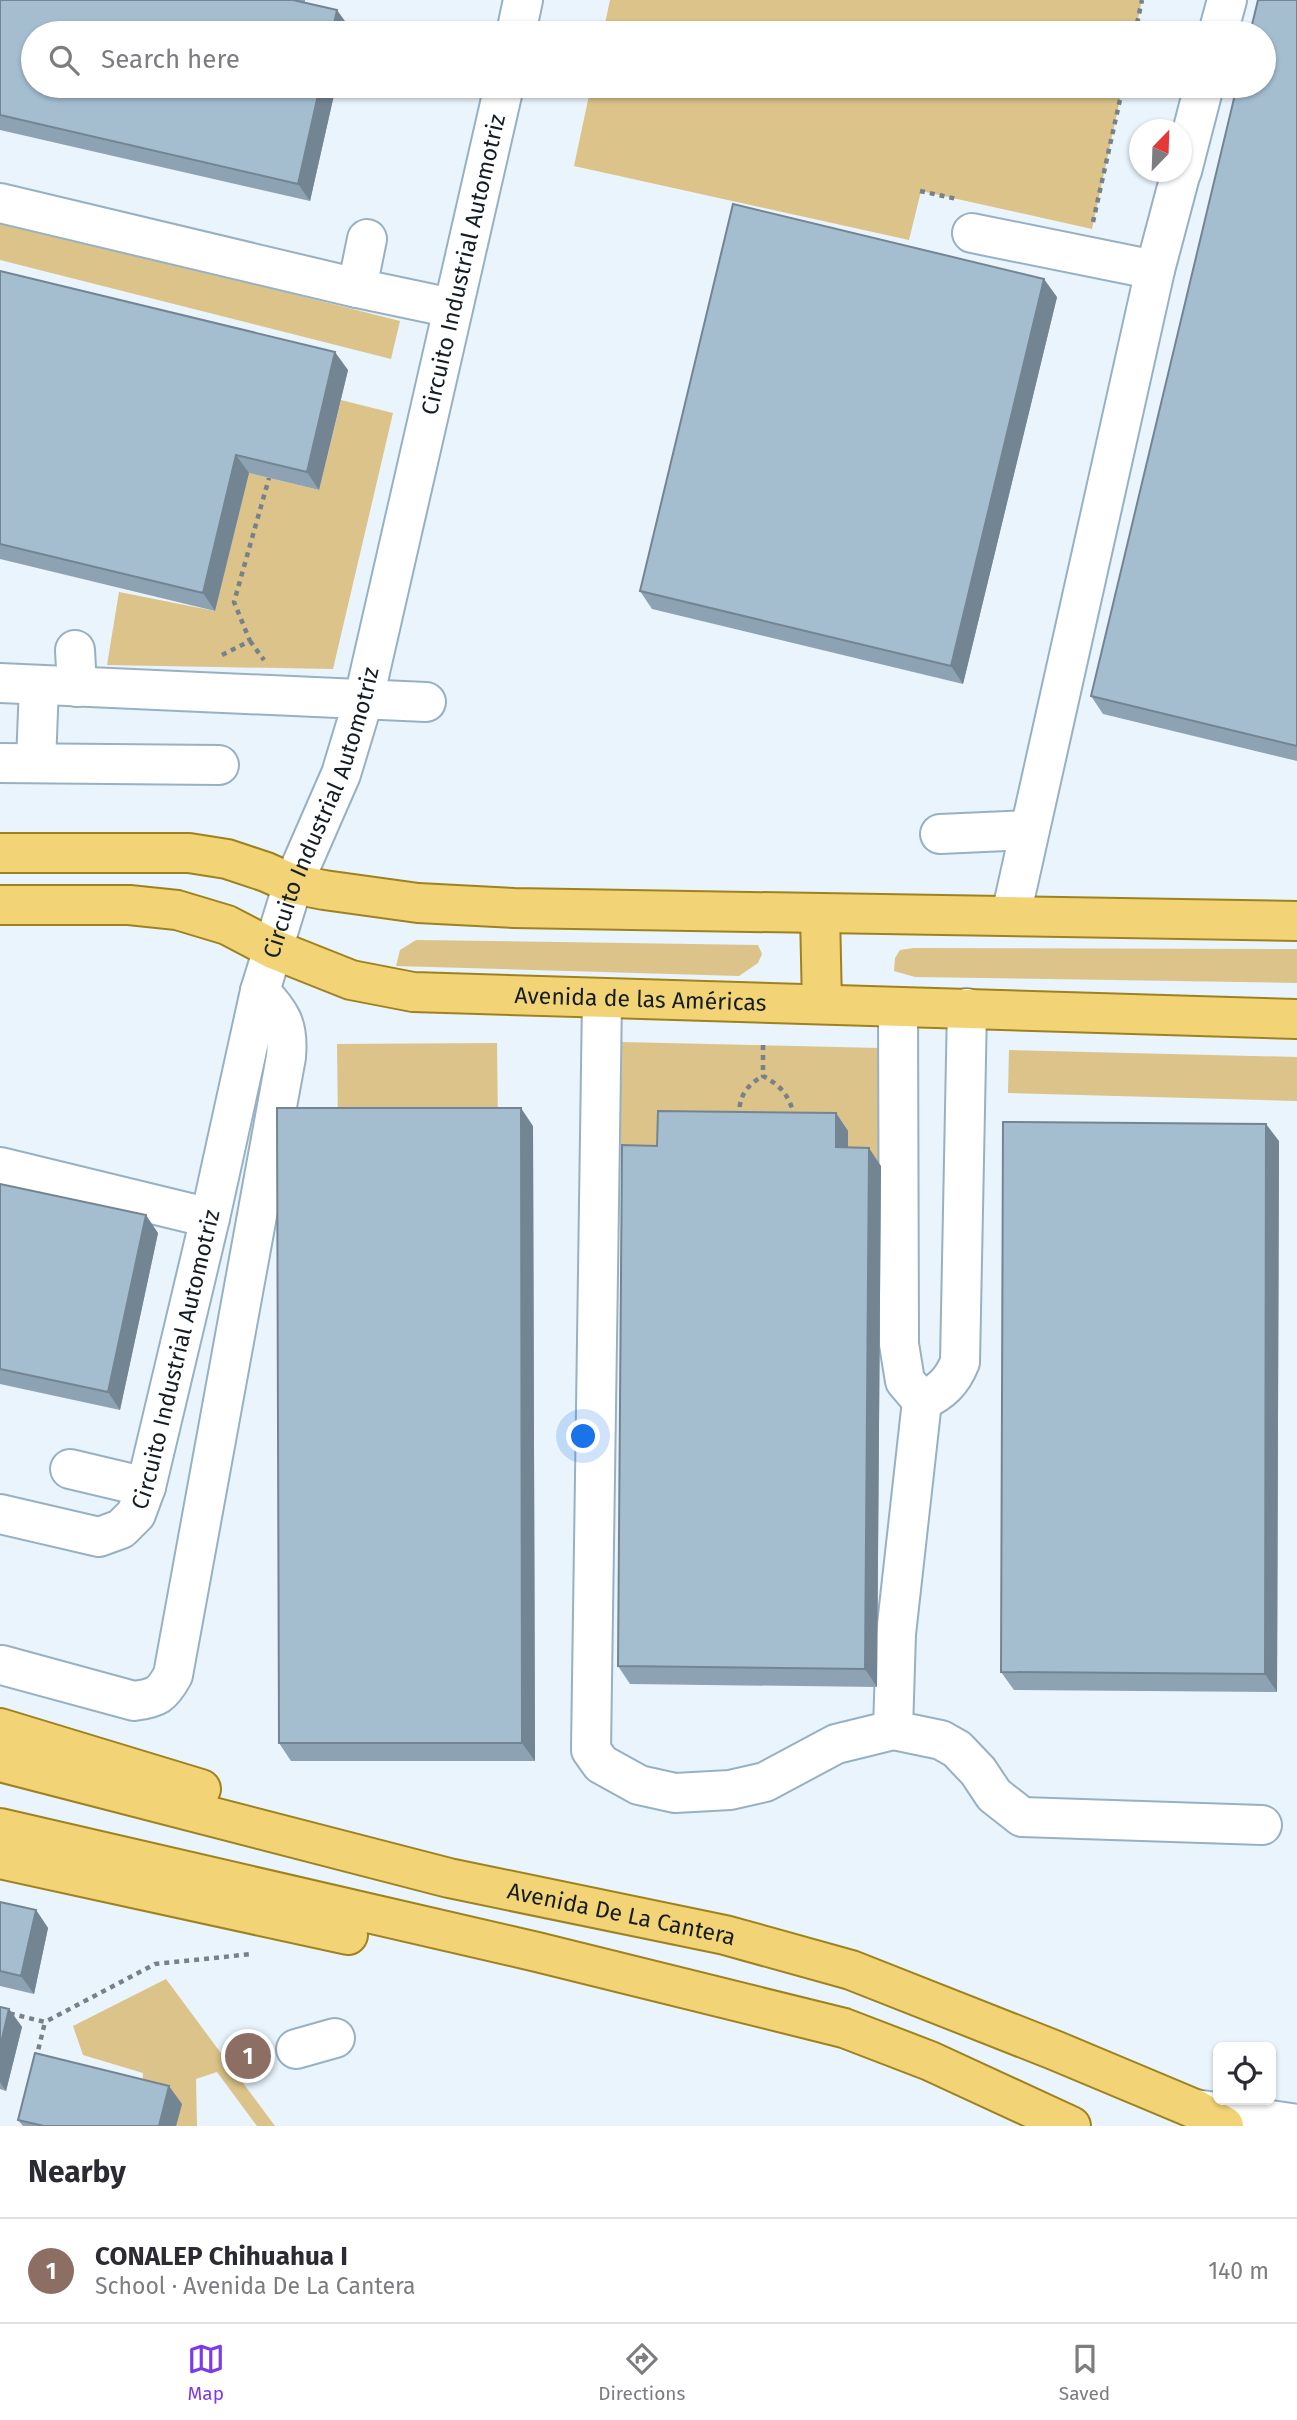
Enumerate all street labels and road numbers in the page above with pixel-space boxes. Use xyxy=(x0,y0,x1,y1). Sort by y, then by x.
street label: Circuito Industrial Automotriz xyxy=(415,111,511,418)
street label: Circuito Industrial Automotriz xyxy=(257,664,385,962)
street label: Avenida de las Américas xyxy=(514,981,767,1017)
street label: Circuito Industrial Automotriz xyxy=(125,1207,225,1513)
street label: Avenida De La Cantera xyxy=(505,1876,739,1951)

